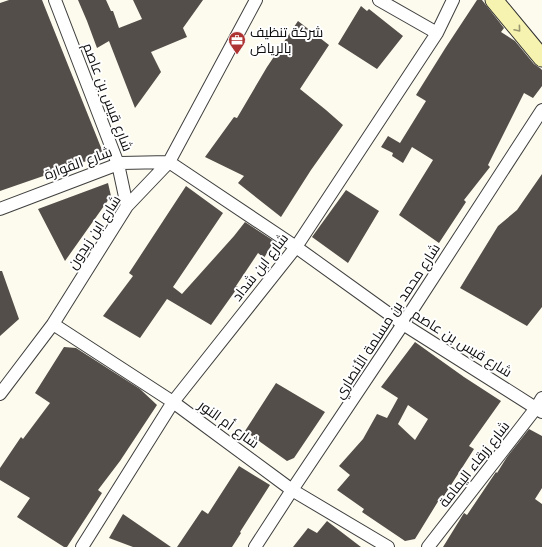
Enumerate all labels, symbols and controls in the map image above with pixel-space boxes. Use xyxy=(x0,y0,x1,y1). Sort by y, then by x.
place label: شركة تنظيف بالرياض xyxy=(250,23,323,57)
one-way arrow xyxy=(514,24,521,32)
office icon: شركة تنظيف بالرياض xyxy=(227,30,247,55)
street label: شارع قيس بن عاصم xyxy=(78,40,137,154)
street label: شارع القوارة xyxy=(42,142,114,184)
street label: شارع ابن زيدون xyxy=(63,192,125,272)
street label: شارع ابن شداد xyxy=(228,229,292,305)
street label: شارع محمد بن مسلمة الأنصاري xyxy=(330,240,446,404)
street label: شارع قيس بن عاصم xyxy=(408,305,515,382)
street label: شارع أم النور xyxy=(194,395,263,453)
street label: شارع زرقاء اليمامة xyxy=(435,417,513,511)

